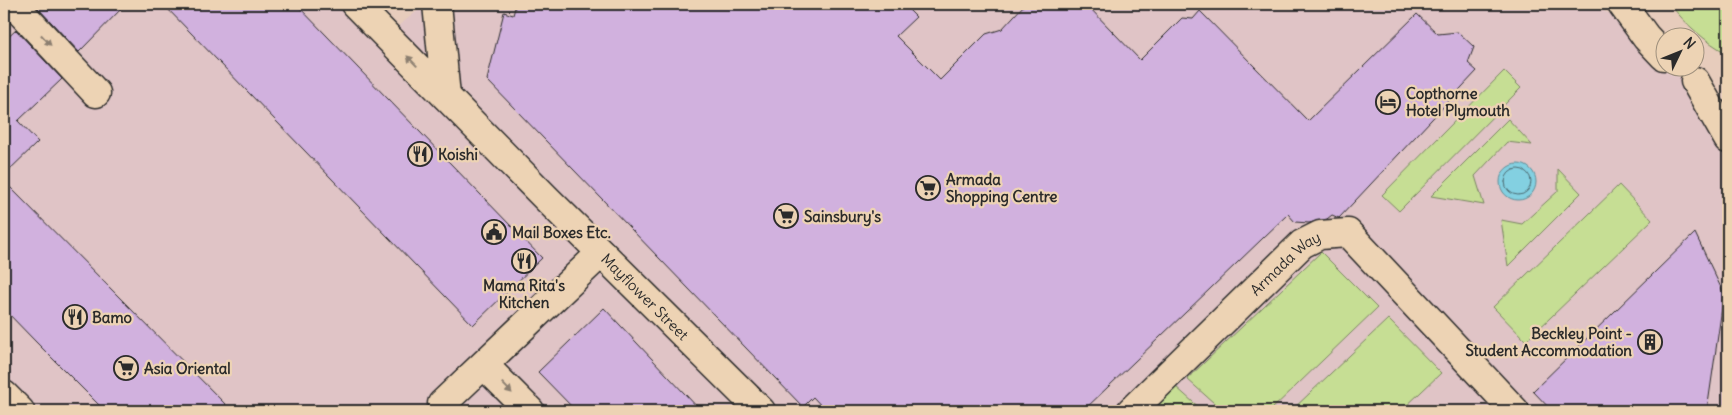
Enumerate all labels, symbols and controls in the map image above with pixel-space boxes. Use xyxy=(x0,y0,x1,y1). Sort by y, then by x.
north arrow xyxy=(1654,28,1704,78)
one-way arrow xyxy=(40,33,52,45)
text: N xyxy=(1680,33,1699,53)
one-way arrow xyxy=(406,55,418,67)
place label: Copthorne Hotel Plymouth xyxy=(1406,84,1510,121)
hotel icon: Copthorne Hotel Plymouth xyxy=(1375,89,1401,115)
restaurant icon: Koishi xyxy=(407,141,433,167)
place label: Koishi xyxy=(438,145,478,164)
place label: Armada Shopping Centre xyxy=(946,170,1057,207)
supermarket icon: Armada Shopping Centre xyxy=(915,175,941,201)
supermarket icon: Sainsbury's xyxy=(773,203,799,229)
place label: Sainsbury's xyxy=(804,207,881,227)
public building icon: Mail Boxes Etc. xyxy=(481,219,507,245)
place label: Mail Boxes Etc. xyxy=(512,223,611,242)
street label: Armada Way xyxy=(1246,227,1323,299)
restaurant icon: Mama Rita's Kitchen xyxy=(511,248,537,274)
street label: Mayflower Street xyxy=(598,249,693,344)
place label: Mama Rita's Kitchen xyxy=(483,276,565,312)
restaurant icon: Bamo xyxy=(62,304,88,330)
place label: Bamo xyxy=(92,308,133,327)
place label: Beckley Point - Student Accommodation xyxy=(1465,324,1632,360)
building icon: Beckley Point - Student Accommodation xyxy=(1637,329,1663,355)
supermarket icon: Asia Oriental xyxy=(113,355,139,381)
place label: Asia Oriental xyxy=(144,359,231,378)
one-way arrow xyxy=(501,382,513,394)

